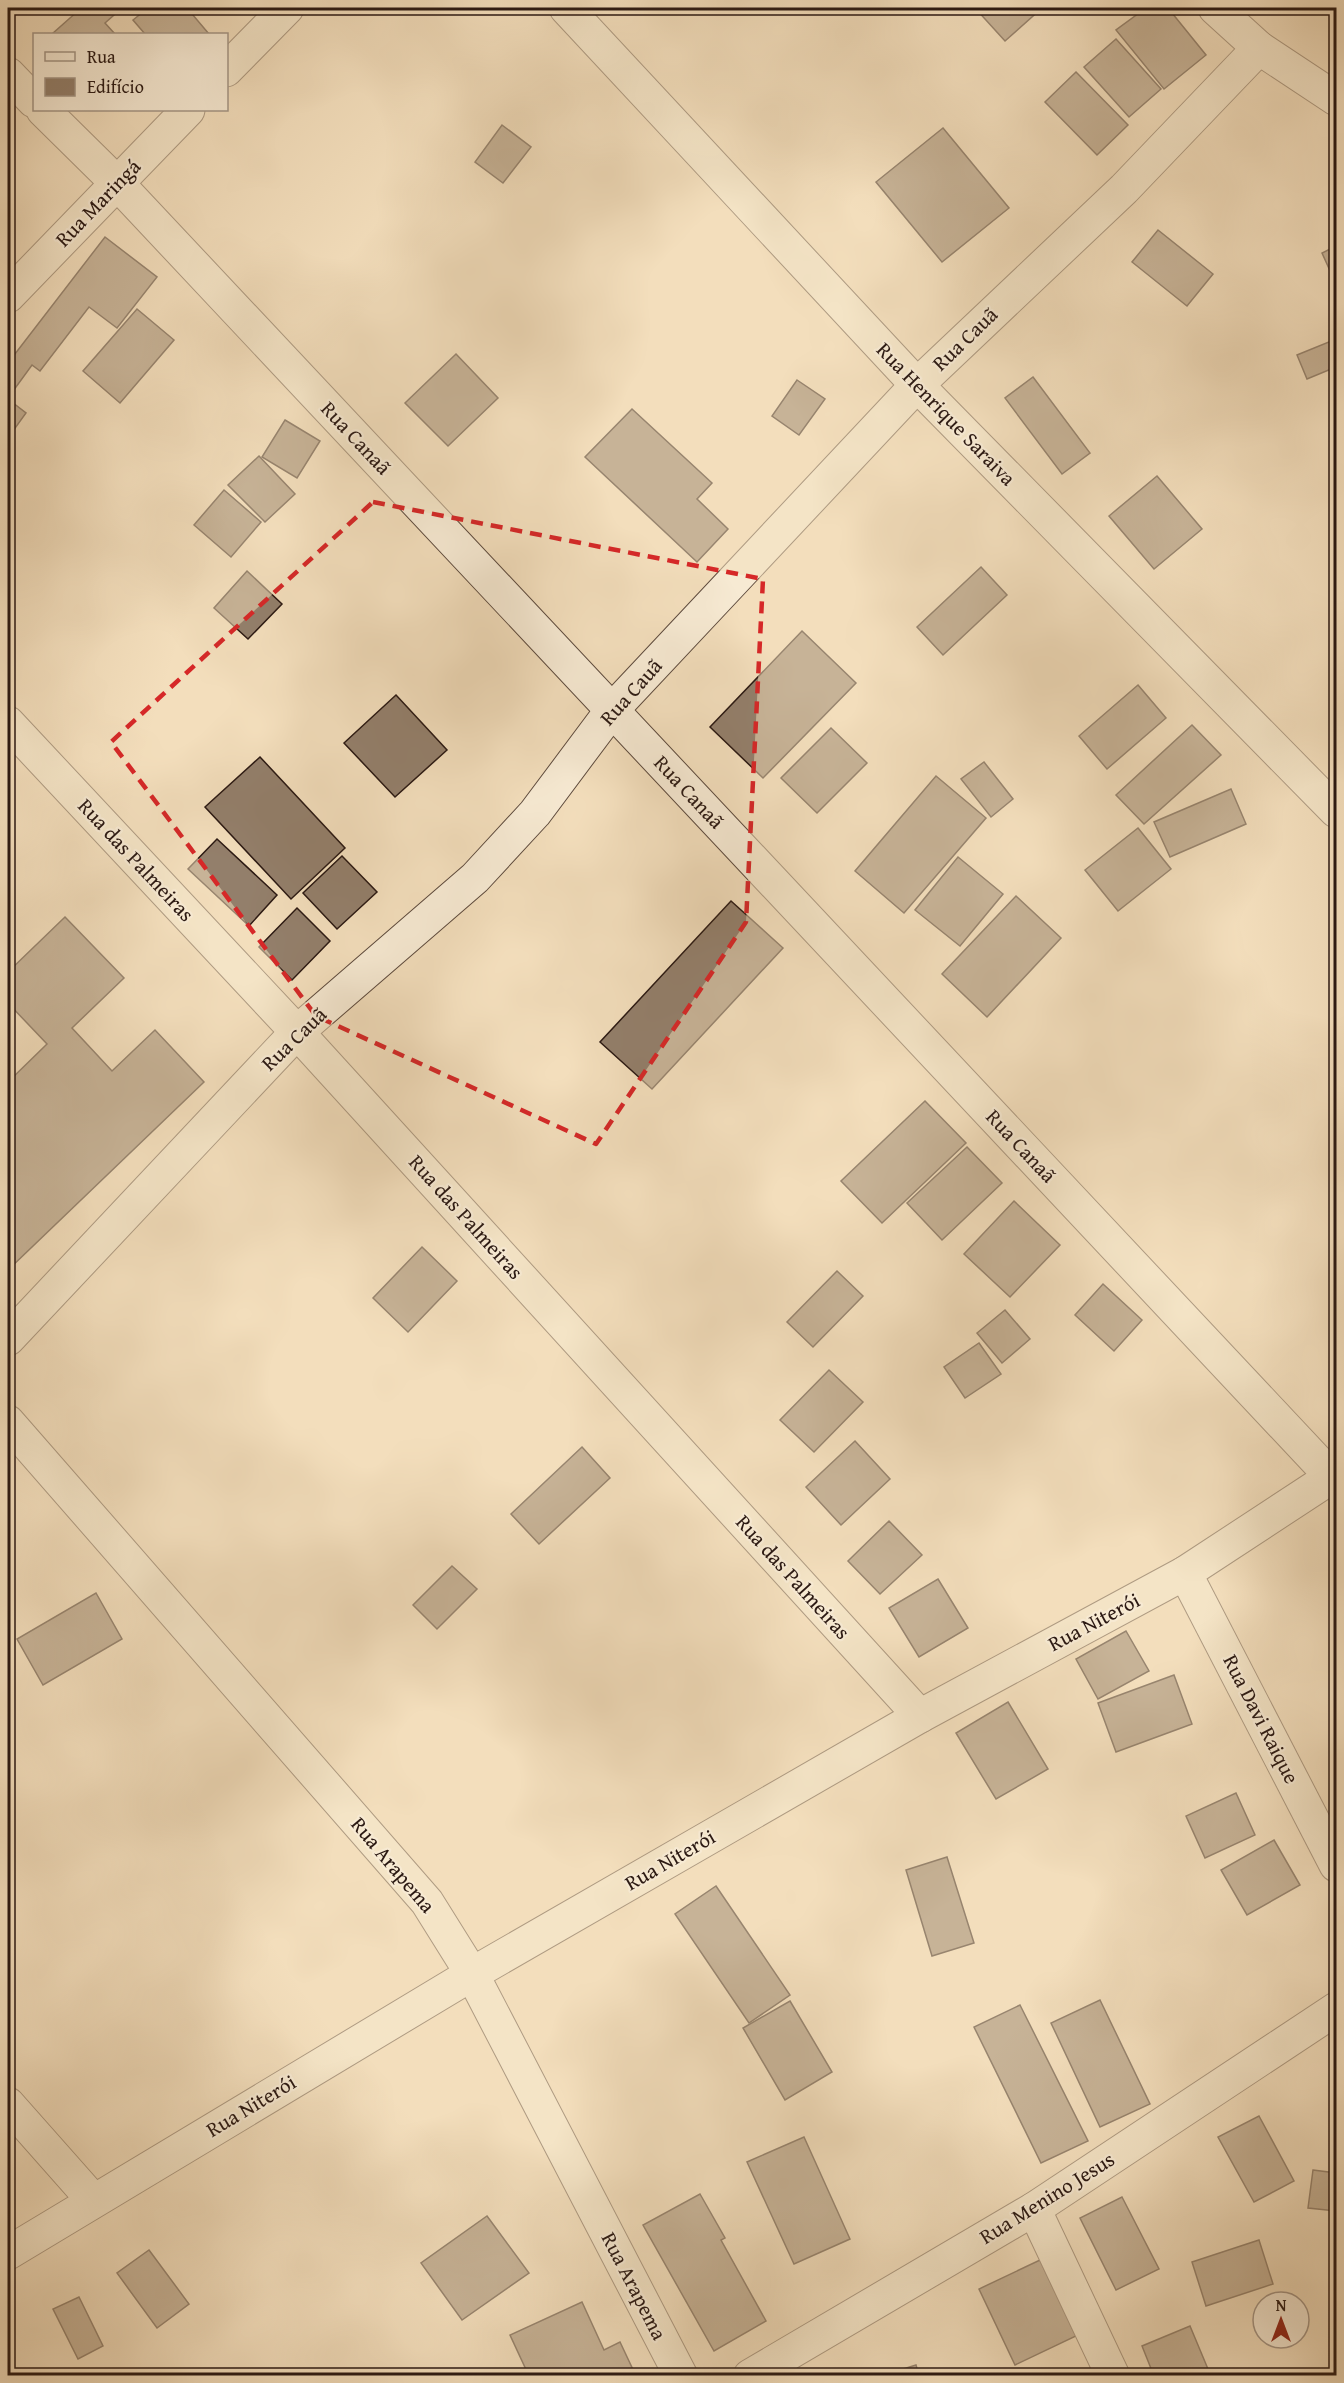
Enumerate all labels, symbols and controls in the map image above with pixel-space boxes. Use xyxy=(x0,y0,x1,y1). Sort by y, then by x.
legend xyxy=(33,33,228,111)
text: Rua xyxy=(87,43,116,70)
text: Edifício xyxy=(87,73,144,100)
street label: Rua Maringá xyxy=(48,152,148,254)
street label: Rua Cauã xyxy=(925,299,1004,378)
street label: Rua Henrique Saraiva xyxy=(869,335,1023,493)
street label: Rua Canaã xyxy=(314,394,399,482)
street label: Rua Cauã xyxy=(592,651,669,732)
street label: Rua Canaã xyxy=(647,748,732,836)
street label: Rua das Palmeiras xyxy=(71,791,202,928)
street label: Rua Cauã xyxy=(254,999,333,1078)
street label: Rua Canaã xyxy=(979,1102,1064,1190)
street label: Rua das Palmeiras xyxy=(402,1147,531,1286)
street label: Rua das Palmeiras xyxy=(729,1507,858,1646)
street label: Rua Niterói xyxy=(1042,1584,1145,1659)
street label: Rua Davi Raique xyxy=(1216,1649,1307,1789)
street label: Rua Arapema xyxy=(344,1810,443,1920)
street label: Rua Niterói xyxy=(619,1821,721,1898)
street label: Rua Niterói xyxy=(200,2066,302,2145)
street label: Rua Menino Jesus xyxy=(973,2144,1120,2252)
street label: Rua Arapema xyxy=(594,2226,675,2345)
north arrow xyxy=(1251,2290,1311,2350)
text: N xyxy=(1276,2293,1287,2317)

